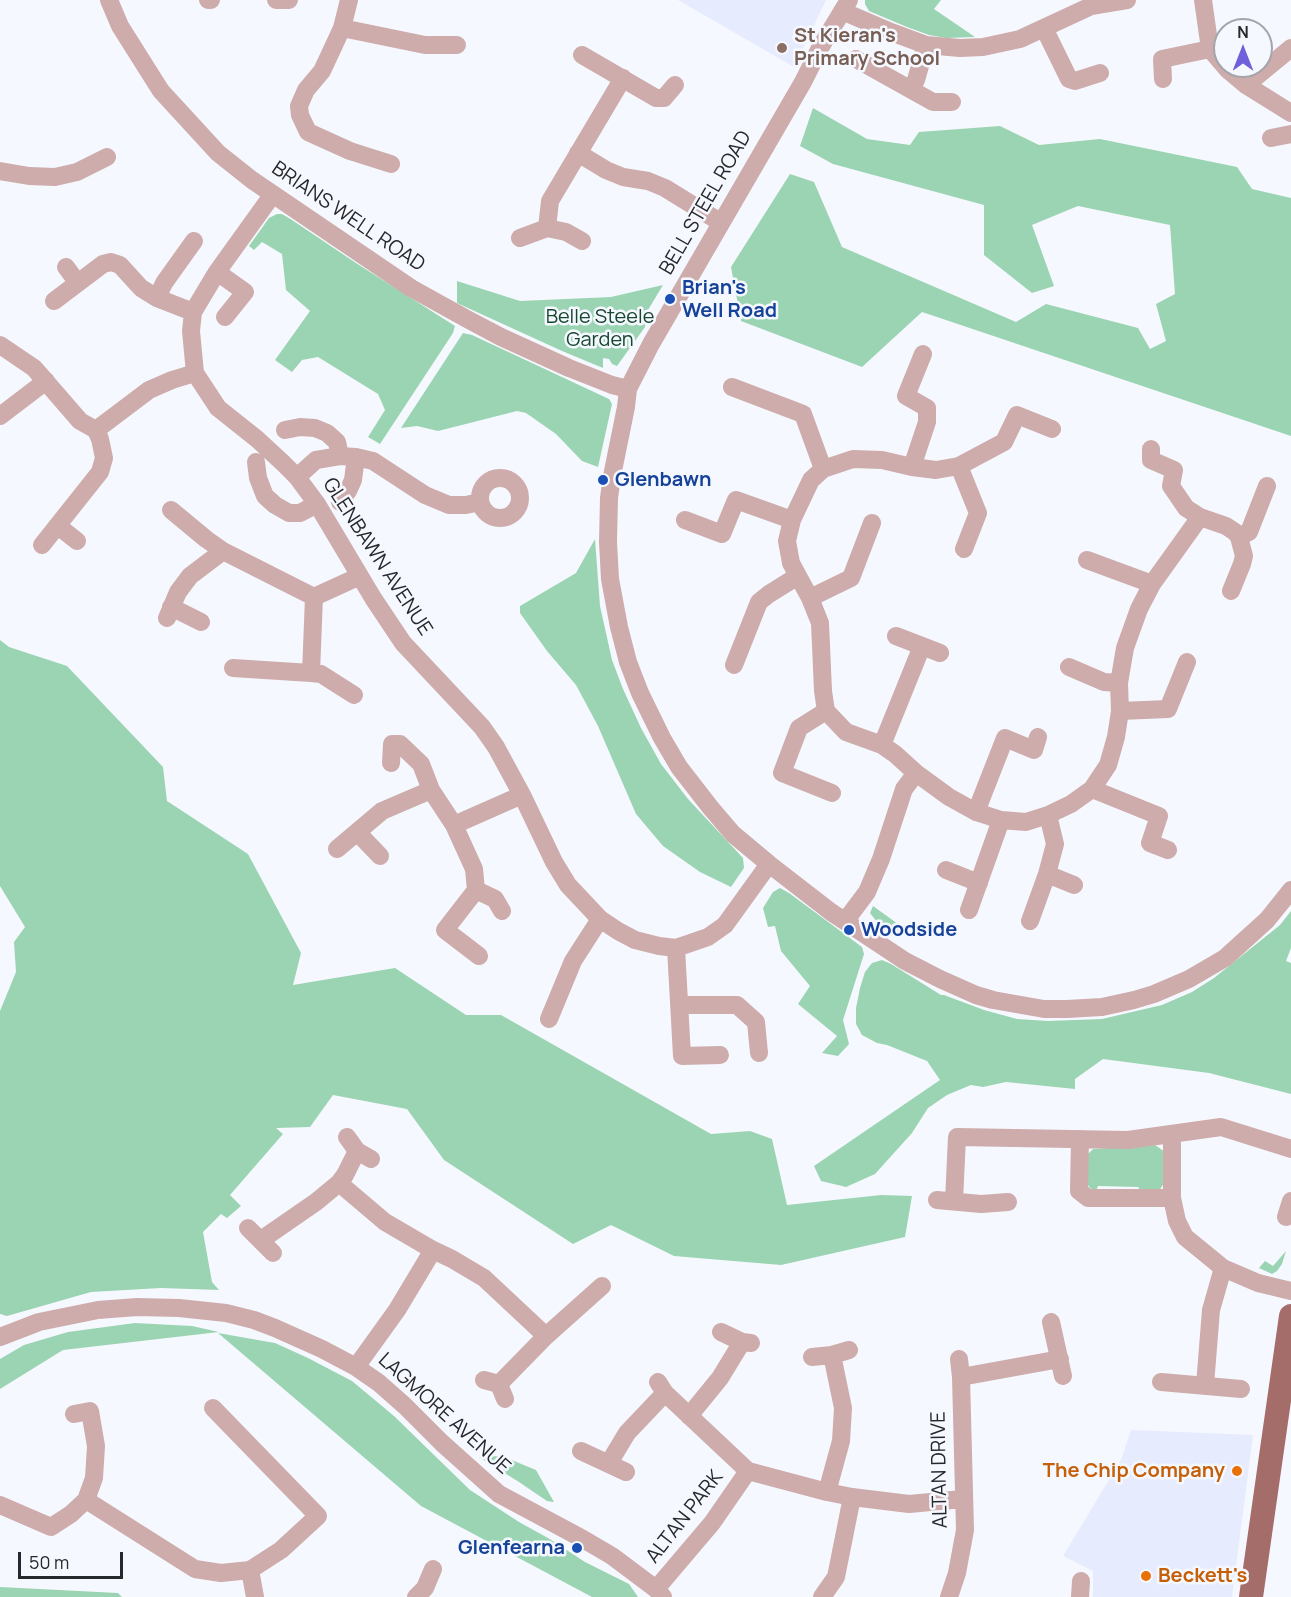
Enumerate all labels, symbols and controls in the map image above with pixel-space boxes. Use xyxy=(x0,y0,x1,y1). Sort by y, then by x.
north arrow xyxy=(1213,18,1273,78)
text: N xyxy=(1237,21,1249,43)
place label: St Kieran's Primary School xyxy=(794,24,940,71)
marker: St Kieran's Primary School xyxy=(775,41,789,55)
street label: BELL STEEL ROAD xyxy=(655,127,757,279)
street label: BRIANS WELL ROAD xyxy=(267,157,429,277)
place label: Brian's Well Road xyxy=(682,276,777,323)
marker: Brian's Well Road xyxy=(663,292,677,306)
park label: Belle Steele Garden xyxy=(546,305,654,352)
place label: Glenbawn xyxy=(615,468,711,492)
marker: Glenbawn xyxy=(596,473,610,487)
street label: GLENBAWN AVENUE xyxy=(317,474,437,640)
place label: Woodside xyxy=(861,918,957,942)
marker: Woodside xyxy=(842,923,856,937)
street label: LAGMORE AVENUE xyxy=(373,1348,515,1480)
street label: ALTAN DRIVE xyxy=(927,1411,953,1529)
place label: The Chip Company xyxy=(1043,1459,1225,1483)
marker: The Chip Company xyxy=(1230,1464,1244,1478)
street label: ALTAN PARK xyxy=(641,1466,729,1568)
place label: Glenfearna xyxy=(458,1536,565,1560)
scale bar xyxy=(21,1540,126,1578)
marker: Glenfearna xyxy=(570,1541,584,1555)
text: 50 m xyxy=(29,1550,69,1574)
place label: Beckett's xyxy=(1158,1564,1247,1588)
marker: Beckett's xyxy=(1139,1569,1153,1583)

